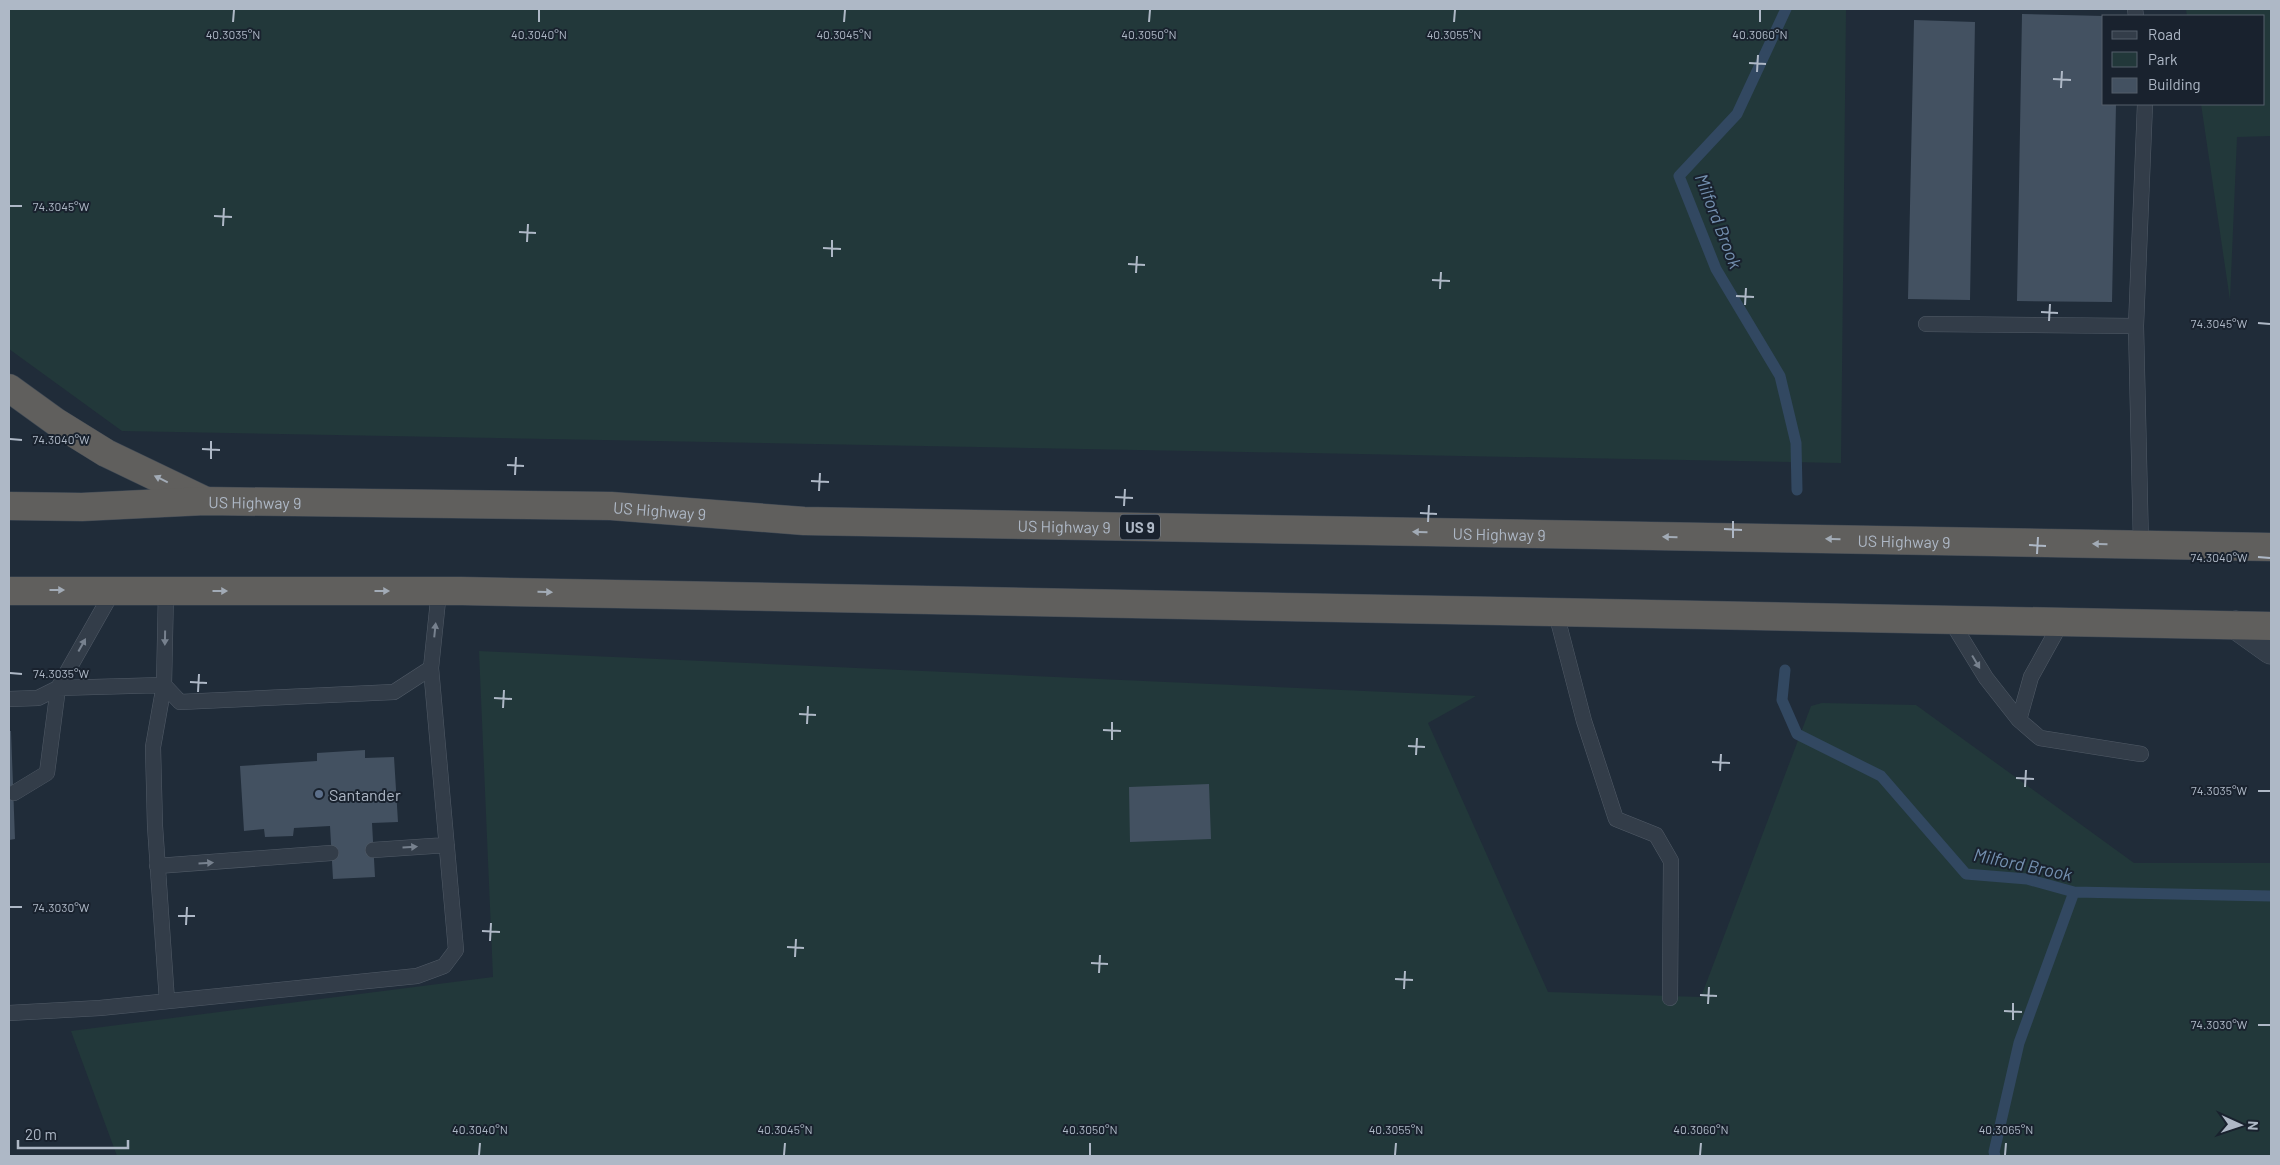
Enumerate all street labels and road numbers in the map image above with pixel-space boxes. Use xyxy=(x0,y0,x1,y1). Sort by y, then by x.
street label: US Highway 9 xyxy=(208,492,301,512)
street label: US Highway 9 xyxy=(613,497,707,523)
road number: US 9 xyxy=(1120,514,1160,540)
street label: US Highway 9 xyxy=(1018,515,1111,536)
street label: US Highway 9 xyxy=(1452,523,1546,544)
street label: US Highway 9 xyxy=(1857,530,1951,551)

